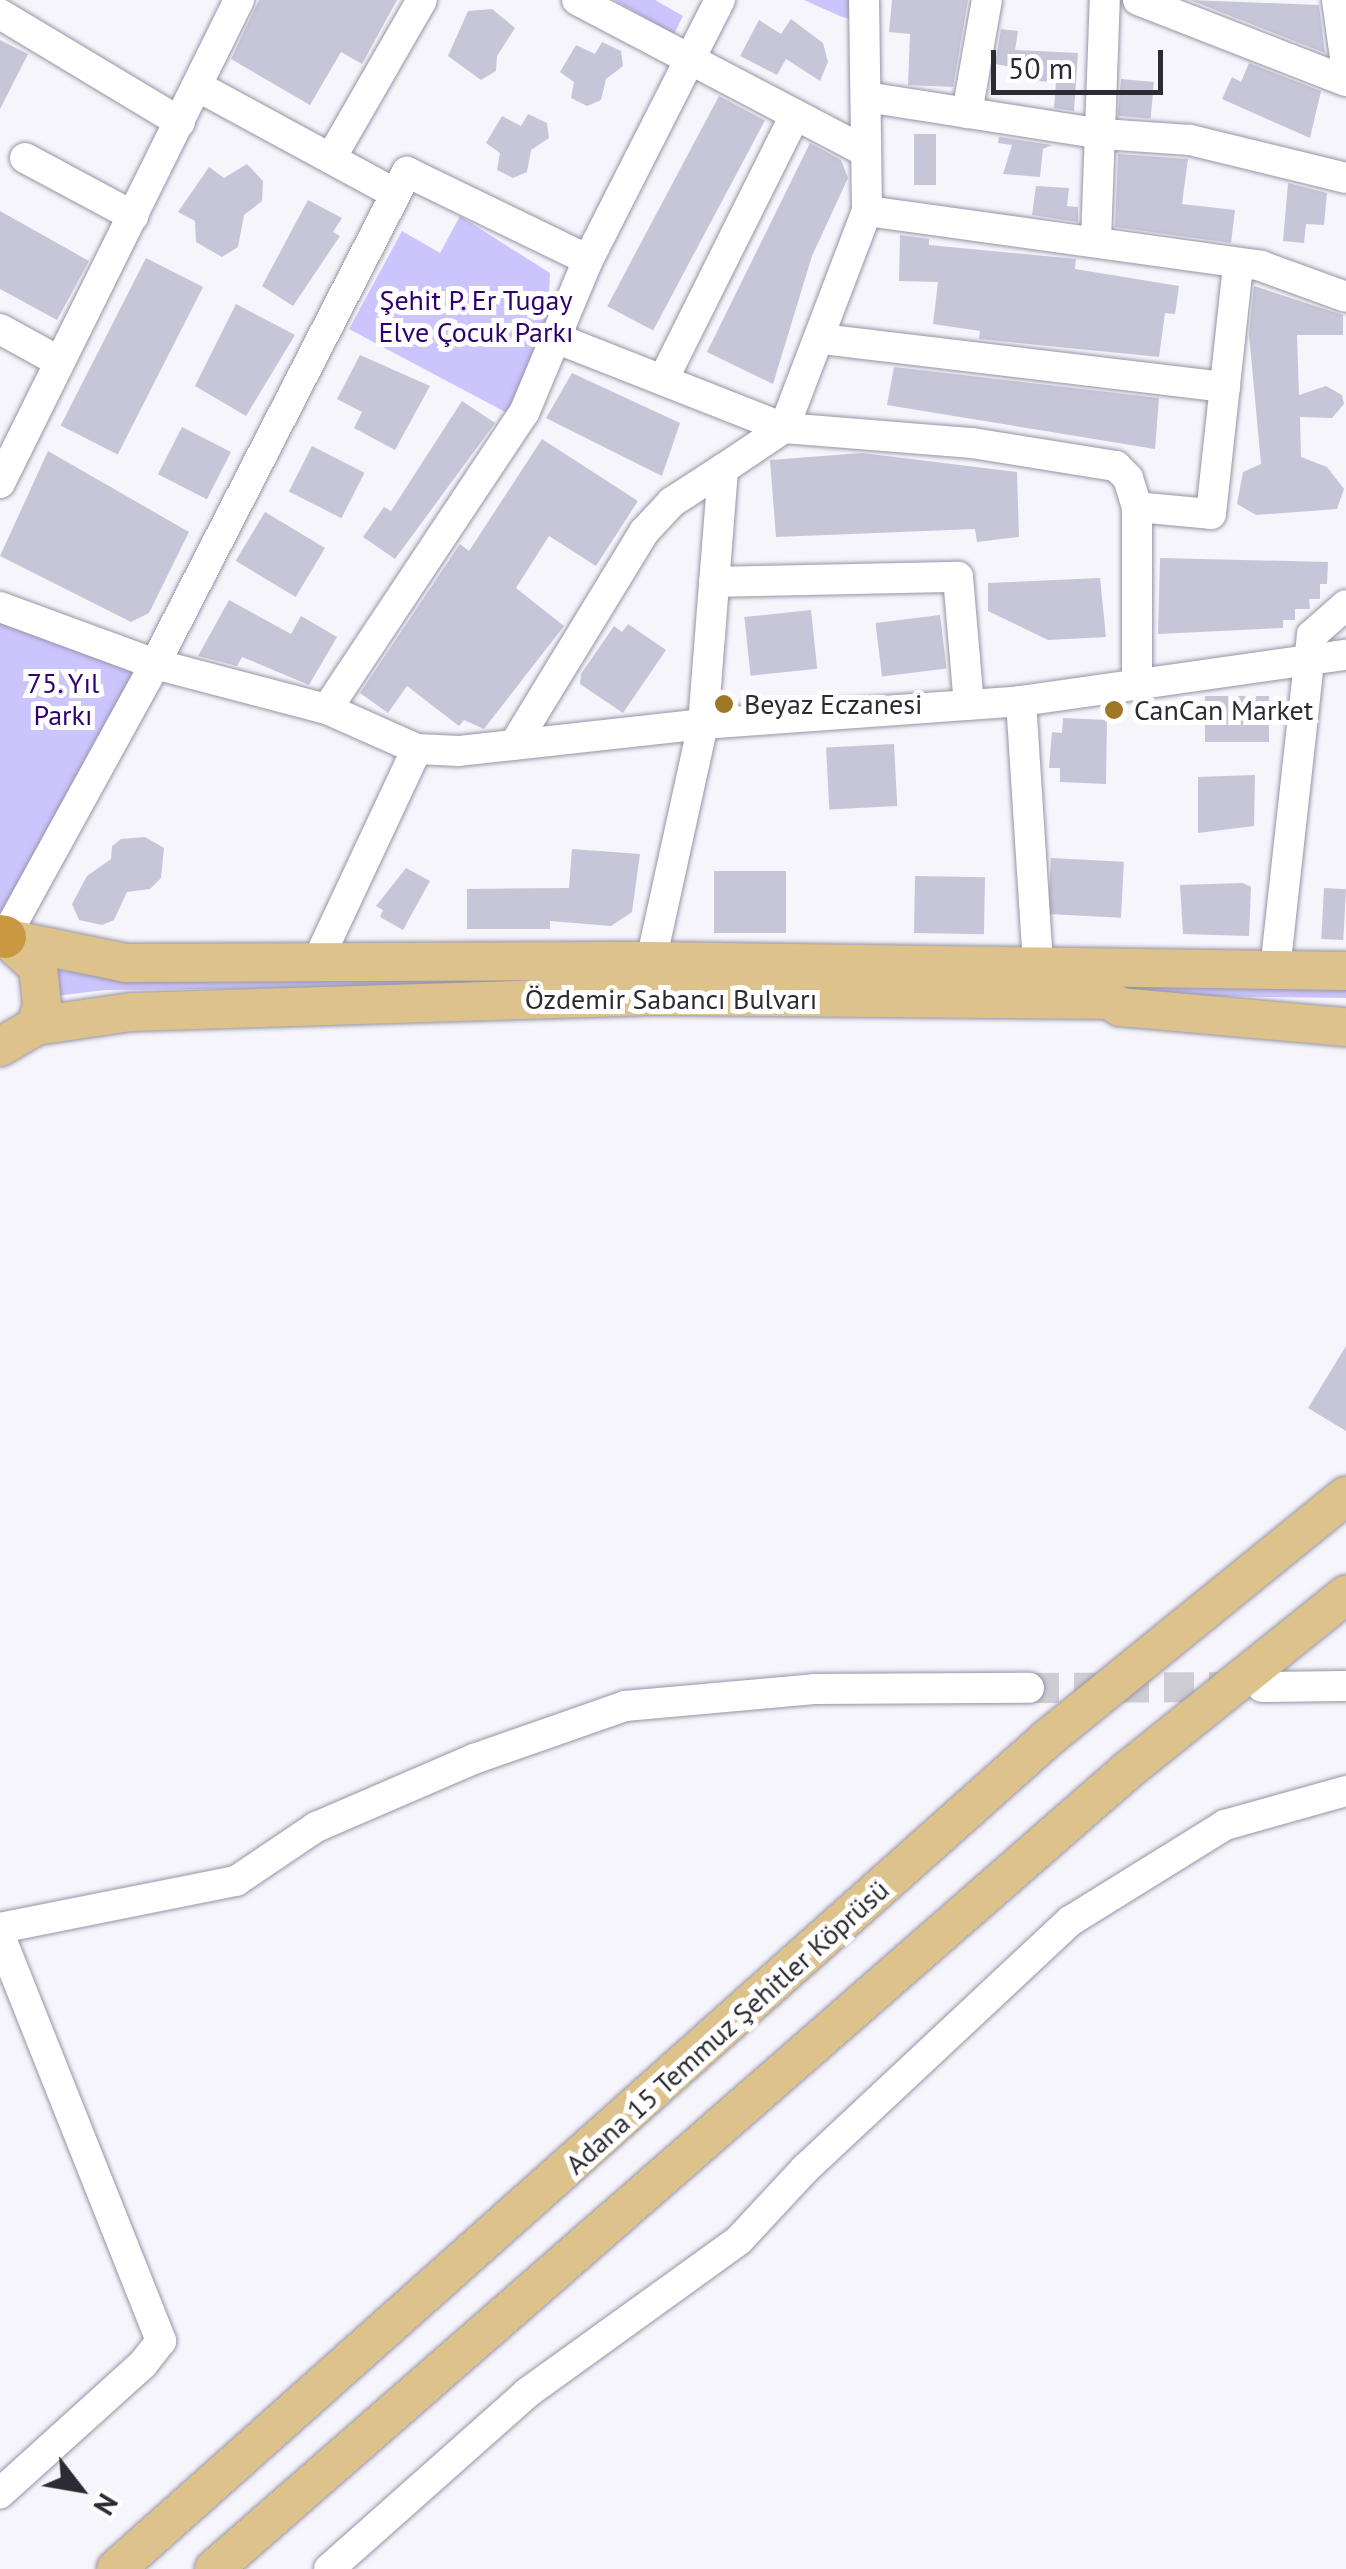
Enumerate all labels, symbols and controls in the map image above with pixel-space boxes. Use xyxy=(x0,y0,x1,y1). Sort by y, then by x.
scale bar xyxy=(996,30,1168,92)
text: 50 m xyxy=(1008,48,1073,87)
park label: Şehit P. Er Tugay Elve Çocuk Parkı xyxy=(378,283,574,349)
park label: 75. Yıl Parkı xyxy=(25,666,101,732)
place label: Beyaz Eczanesi xyxy=(744,687,923,721)
marker: Beyaz Eczanesi xyxy=(713,693,735,715)
place label: CanCan Market xyxy=(1134,693,1313,727)
marker: CanCan Market xyxy=(1103,699,1125,721)
street label: Özdemir Sabancı Bulvarı xyxy=(525,982,817,1016)
street label: Adana 15 Temmuz Şehitler Köprüsü xyxy=(558,1872,896,2182)
north arrow xyxy=(30,2439,130,2539)
text: N xyxy=(86,2487,127,2522)

